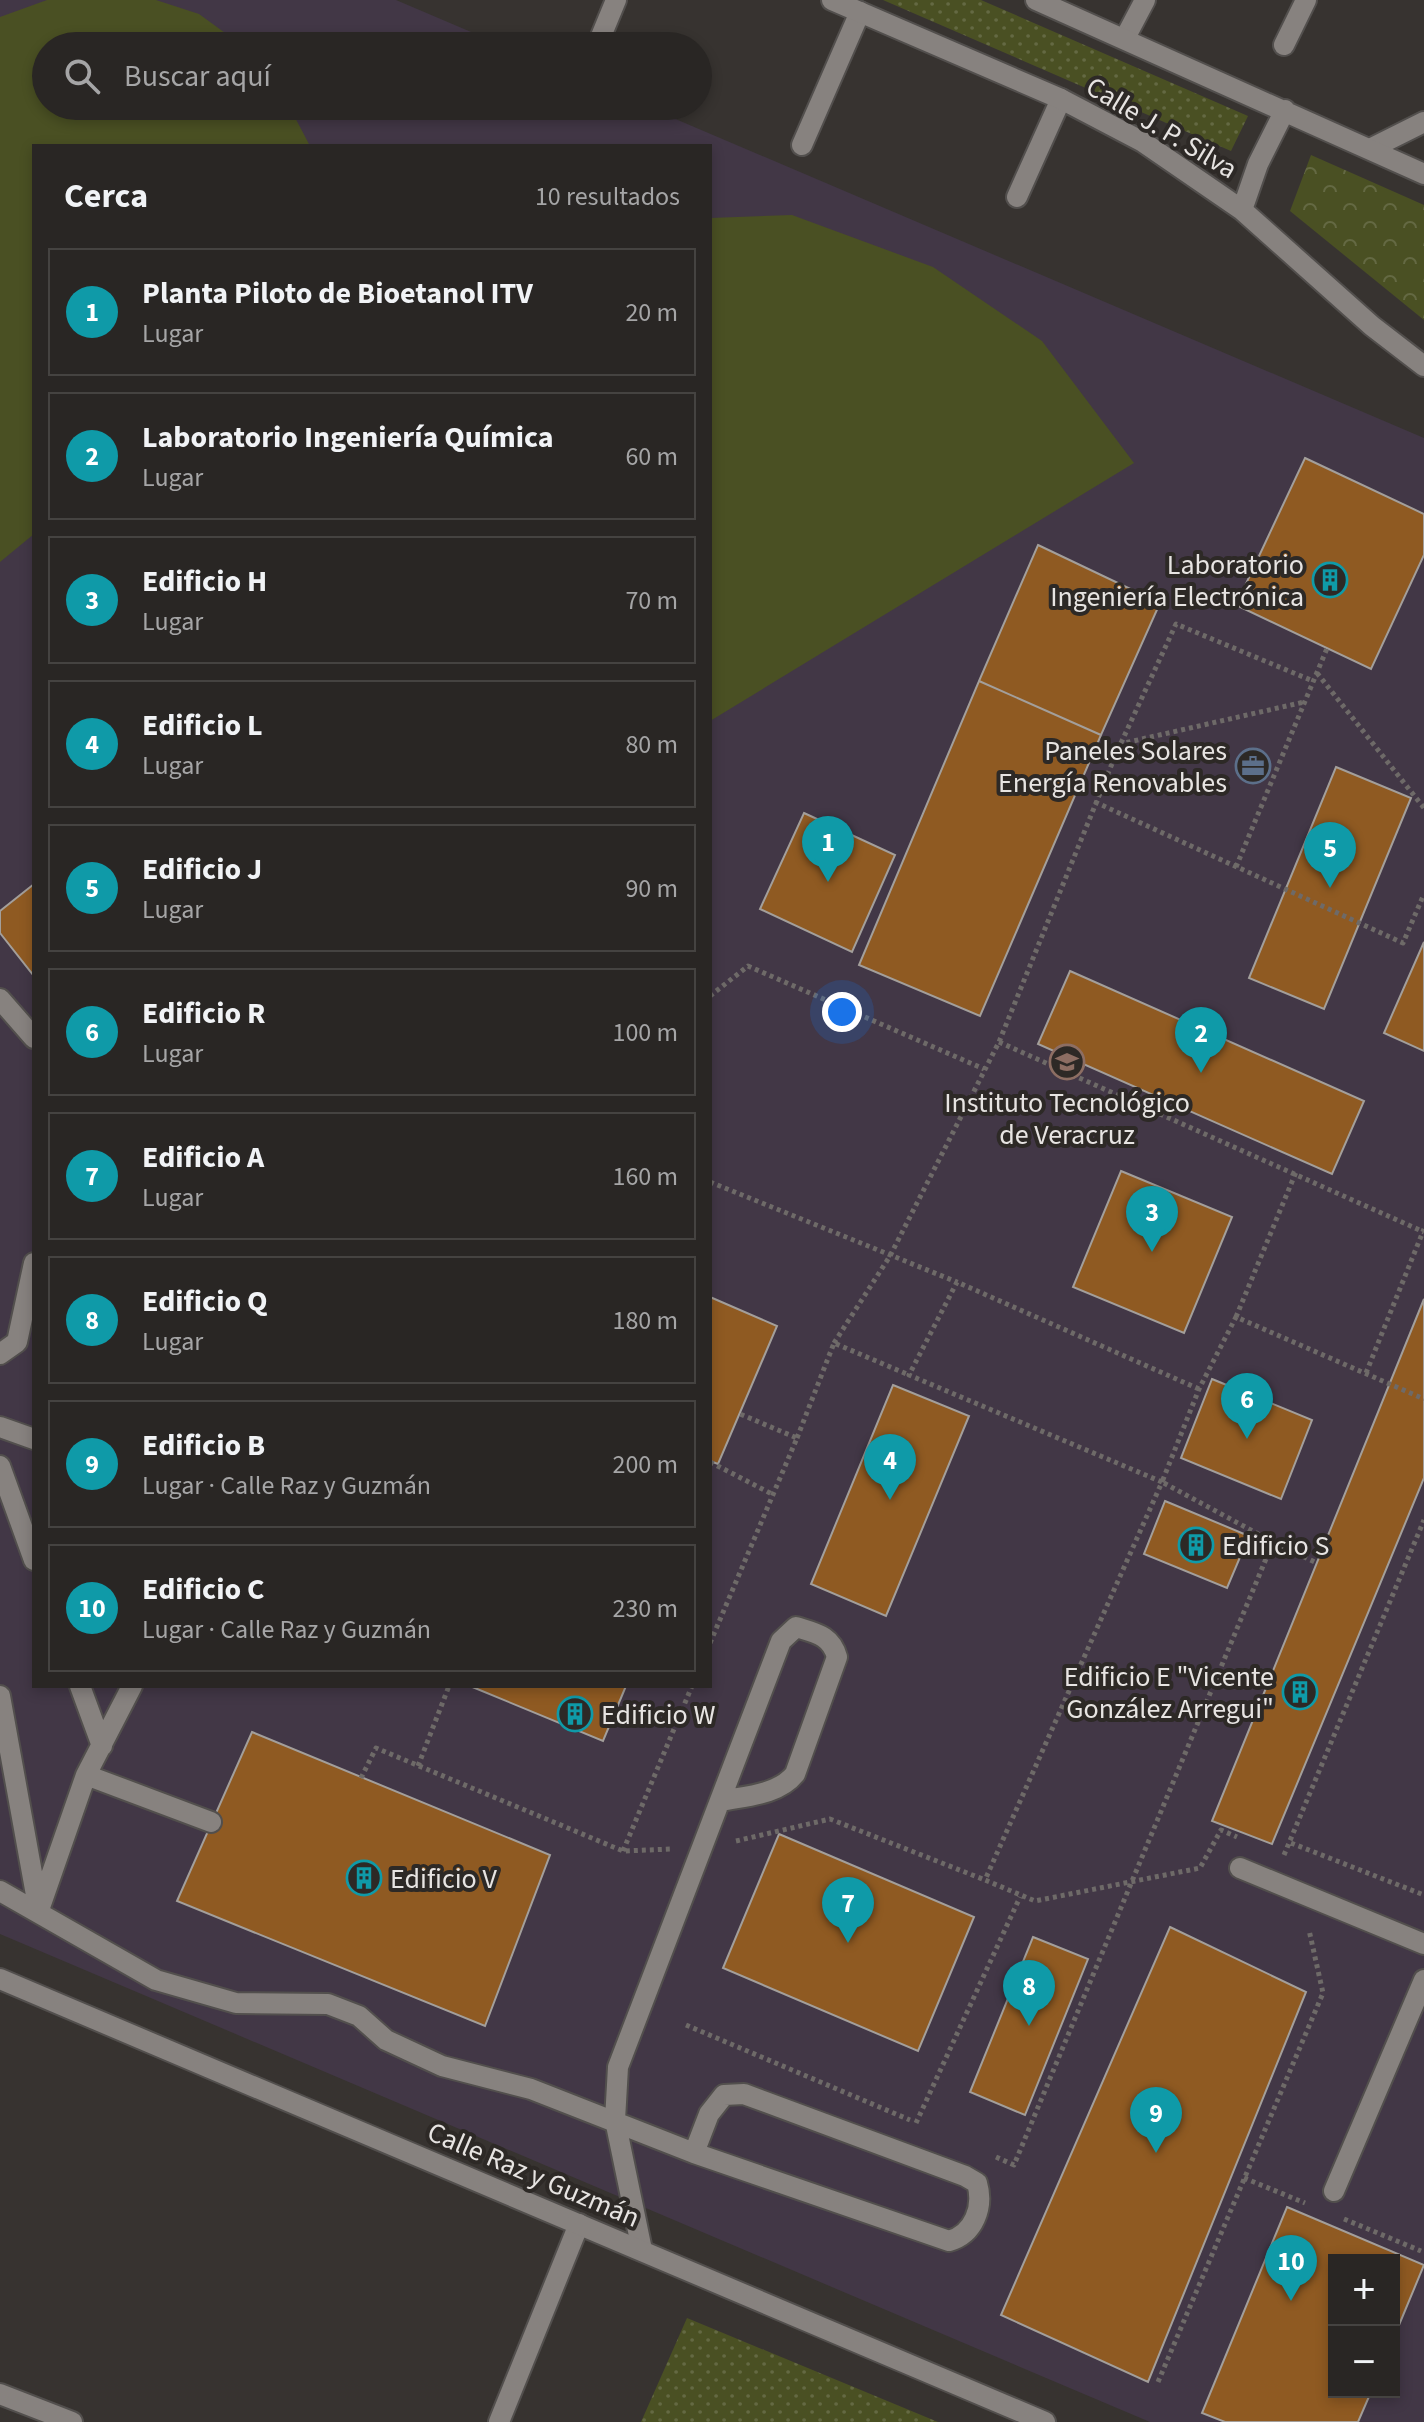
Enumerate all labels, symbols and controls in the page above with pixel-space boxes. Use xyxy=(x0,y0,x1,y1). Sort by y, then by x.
search box xyxy=(32,32,712,120)
icon: search xyxy=(60,54,104,98)
text: Buscar aquí xyxy=(124,55,271,98)
street label: Calle J. P. Silva xyxy=(1078,67,1245,189)
text: Cerca xyxy=(64,172,148,221)
text: 10 resultados xyxy=(535,178,680,215)
text: Planta Piloto de Bioetanol ITV xyxy=(142,272,533,315)
text: 1 xyxy=(85,294,99,331)
text: 20 m xyxy=(625,294,678,331)
text: Lugar xyxy=(142,315,203,352)
text: Laboratorio Ingeniería Química xyxy=(142,416,554,459)
text: 2 xyxy=(85,438,99,475)
text: 60 m xyxy=(625,438,678,475)
text: Lugar xyxy=(142,459,203,496)
place label: Laboratorio Ingeniería Electrónica xyxy=(1050,545,1304,617)
text: Edificio H xyxy=(142,560,267,603)
building icon: Laboratorio Ingeniería Electrónica xyxy=(1311,561,1349,599)
text: 3 xyxy=(85,582,99,619)
text: 70 m xyxy=(625,582,678,619)
text: Lugar xyxy=(142,603,203,640)
text: Edificio L xyxy=(142,704,263,747)
text: 4 xyxy=(85,726,99,763)
text: 80 m xyxy=(625,726,678,763)
place label: Paneles Solares Energía Renovables xyxy=(998,731,1227,803)
text: Lugar xyxy=(142,747,203,784)
office icon: Paneles Solares Energía Renovables xyxy=(1234,747,1272,785)
pin: 1 xyxy=(802,816,854,882)
pin: 5 xyxy=(1304,822,1356,888)
text: Edificio J xyxy=(142,848,262,891)
text: 5 xyxy=(85,870,99,907)
text: 90 m xyxy=(625,870,678,907)
text: Lugar xyxy=(142,891,203,928)
text: Edificio R xyxy=(142,992,265,1035)
your location xyxy=(822,992,862,1032)
pin: 2 xyxy=(1175,1007,1227,1073)
text: 6 xyxy=(85,1014,99,1051)
text: 100 m xyxy=(612,1014,678,1051)
text: Lugar xyxy=(142,1035,203,1072)
school or university icon: Instituto Tecnológico de Veracruz xyxy=(1048,1043,1086,1081)
place label: Instituto Tecnológico de Veracruz xyxy=(944,1083,1190,1155)
text: Edificio A xyxy=(142,1136,264,1179)
text: 7 xyxy=(85,1158,99,1195)
text: 160 m xyxy=(612,1158,678,1195)
text: Lugar xyxy=(142,1179,203,1216)
pin: 3 xyxy=(1126,1186,1178,1252)
text: Edificio Q xyxy=(142,1280,268,1323)
text: 8 xyxy=(85,1302,99,1339)
text: 180 m xyxy=(612,1302,678,1339)
text: Lugar xyxy=(142,1323,203,1360)
pin: 6 xyxy=(1221,1373,1273,1439)
text: Edificio B xyxy=(142,1424,265,1467)
pin: 4 xyxy=(864,1434,916,1500)
text: 9 xyxy=(85,1446,99,1483)
text: 200 m xyxy=(612,1446,678,1483)
text: Lugar · Calle Raz y Guzmán xyxy=(142,1467,431,1504)
building icon: Edificio S xyxy=(1177,1526,1215,1564)
place label: Edificio S xyxy=(1222,1526,1329,1566)
text: Edificio C xyxy=(142,1568,265,1611)
text: 10 xyxy=(78,1590,106,1627)
text: 230 m xyxy=(612,1590,678,1627)
text: Lugar · Calle Raz y Guzmán xyxy=(142,1611,431,1648)
place label: Edificio E "Vicente González Arregui" xyxy=(1064,1657,1274,1729)
building icon: Edificio E "Vicente González Arregui" xyxy=(1281,1673,1319,1711)
building icon: Edificio W xyxy=(556,1695,594,1733)
place label: Edificio W xyxy=(601,1695,715,1735)
building icon: Edificio V xyxy=(345,1859,383,1897)
place label: Edificio V xyxy=(390,1859,497,1899)
pin: 7 xyxy=(822,1877,874,1943)
pin: 8 xyxy=(1003,1960,1055,2026)
pin: 9 xyxy=(1130,2087,1182,2153)
street label: Calle Raz y Guzmán xyxy=(421,2112,646,2238)
pin: 10 xyxy=(1265,2235,1317,2301)
map controls xyxy=(1328,2254,1400,2398)
button: + xyxy=(1328,2254,1400,2326)
button: − xyxy=(1328,2326,1400,2398)

